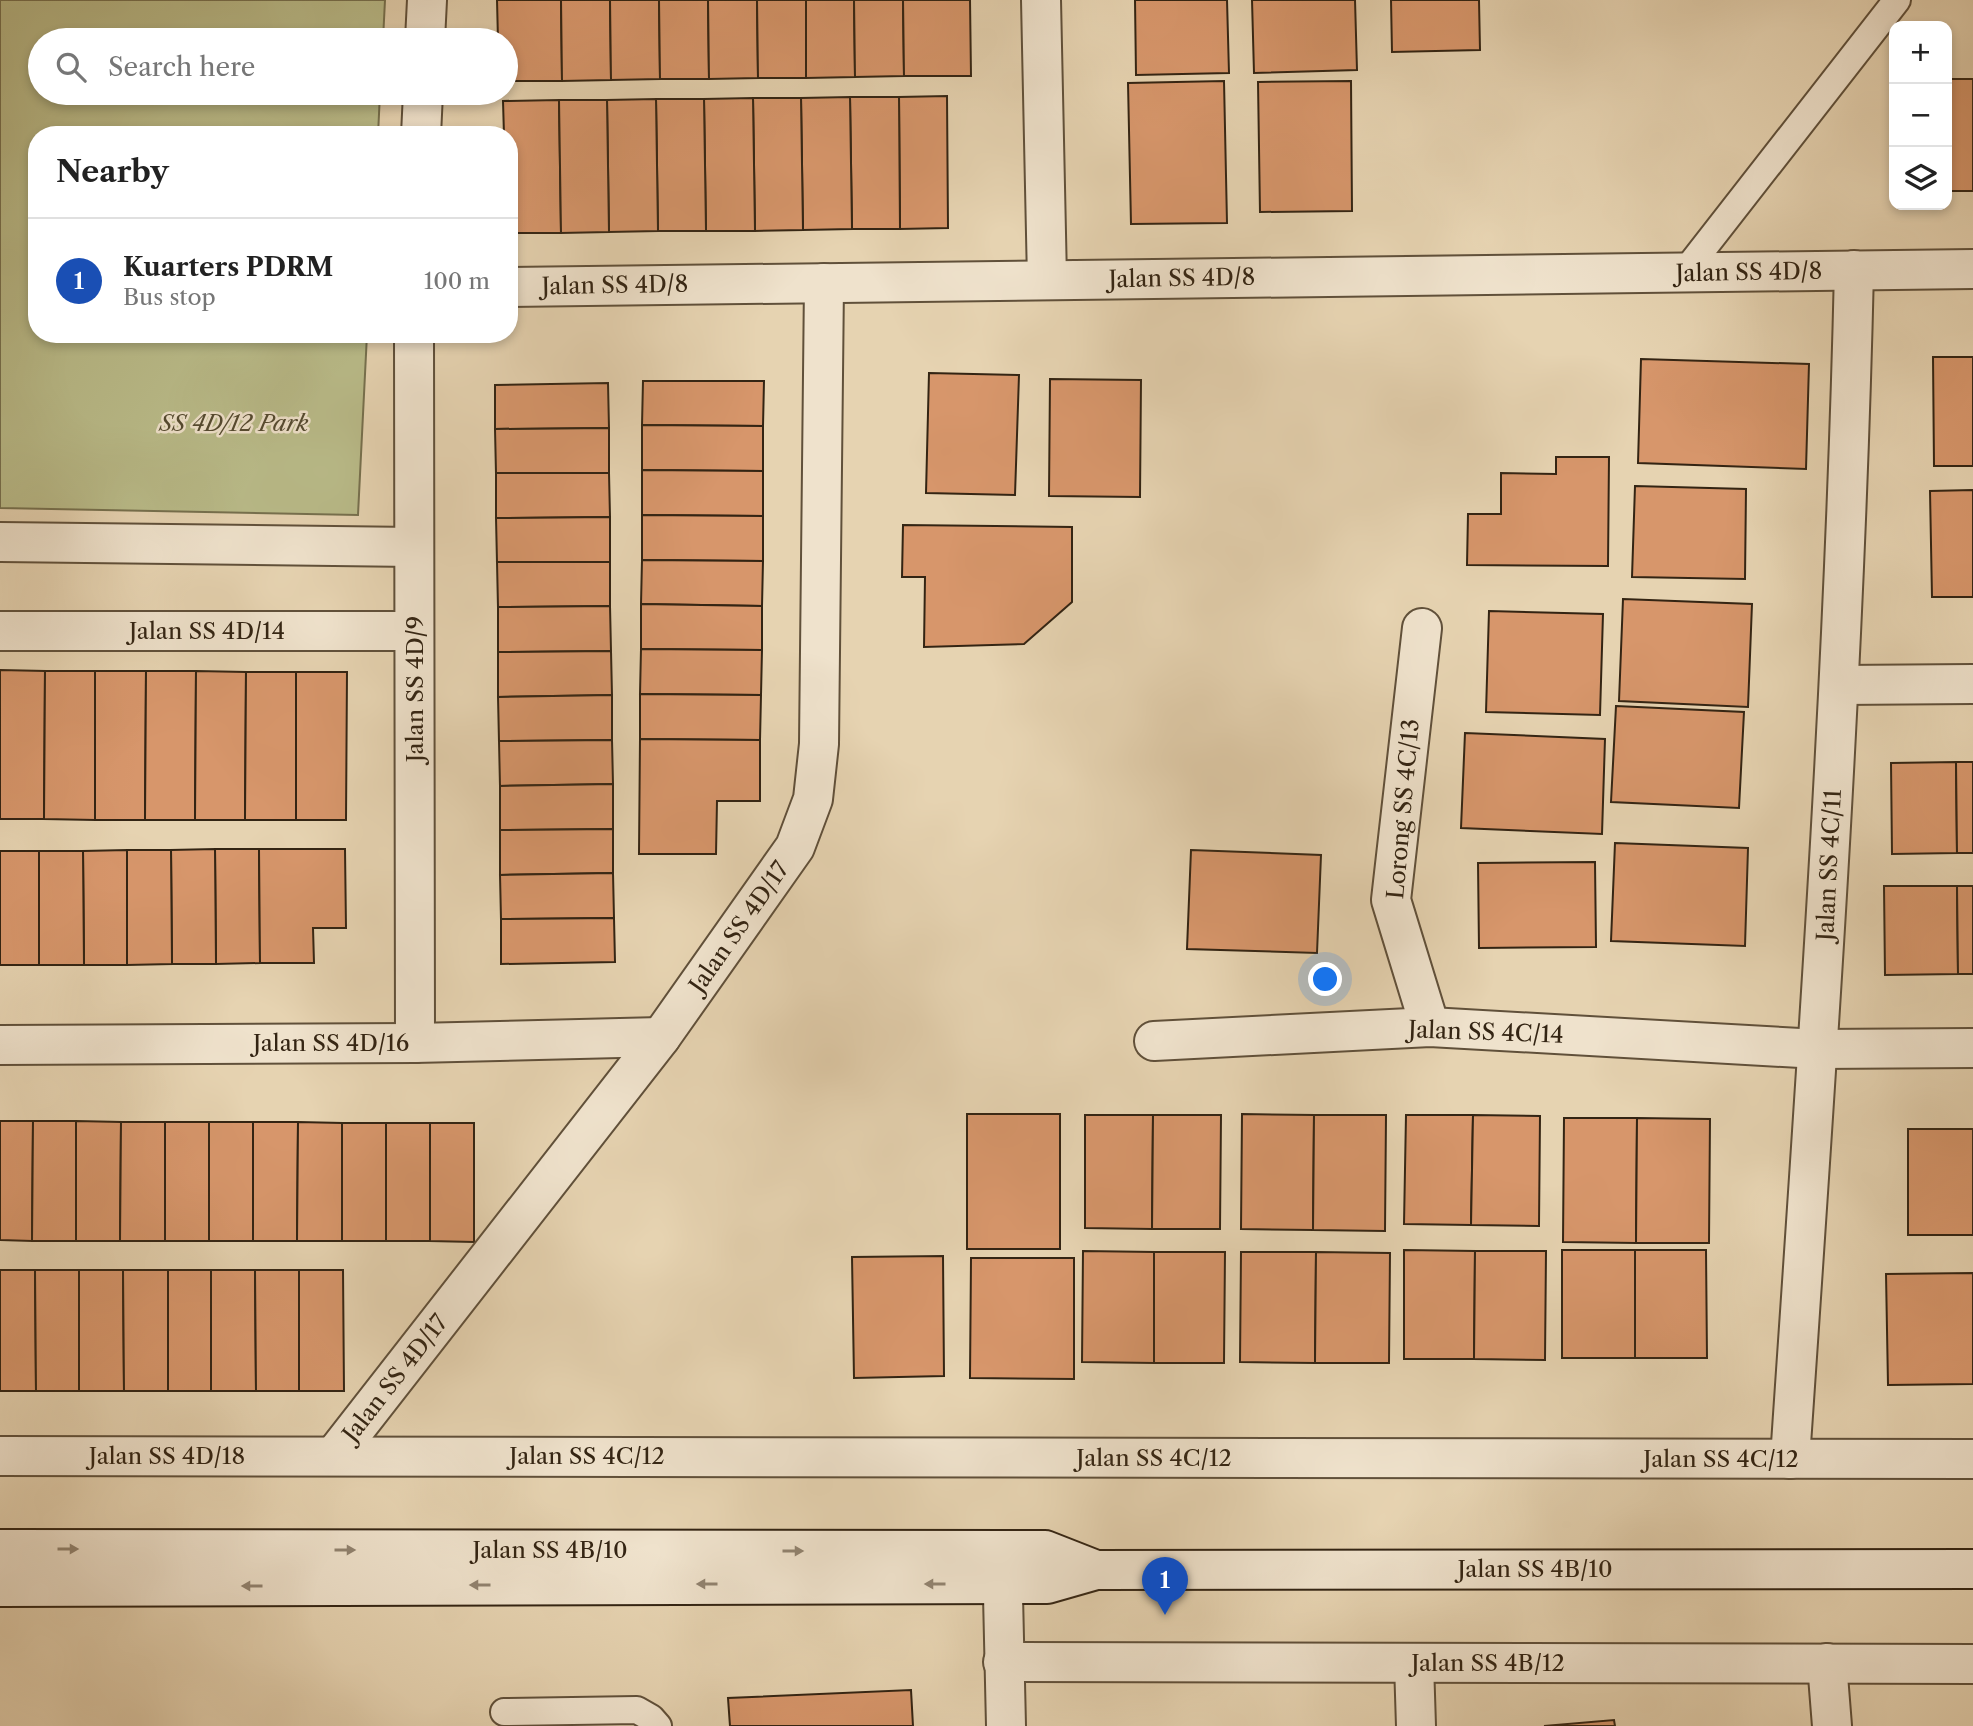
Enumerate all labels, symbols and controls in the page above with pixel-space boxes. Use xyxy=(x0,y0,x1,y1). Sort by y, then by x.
map controls xyxy=(1889,21,1952,210)
button: + xyxy=(1889,21,1952,84)
search box xyxy=(28,28,518,105)
icon: search xyxy=(52,48,90,86)
text: Search here xyxy=(108,51,255,83)
button: − xyxy=(1889,84,1952,147)
button: layers xyxy=(1889,147,1952,210)
text: Nearby xyxy=(56,153,169,190)
text: Kuarters PDRM xyxy=(123,251,333,283)
street label: Jalan SS 4D/8 xyxy=(1672,257,1823,287)
street label: Jalan SS 4D/8 xyxy=(1105,263,1256,293)
text: 1 xyxy=(74,267,84,295)
text: 100 m xyxy=(424,267,490,295)
street label: Jalan SS 4D/8 xyxy=(538,270,689,300)
text: Bus stop xyxy=(123,283,216,311)
park label: SS 4D/12 Park xyxy=(158,409,309,437)
street label: Jalan SS 4D/9 xyxy=(401,616,429,765)
street label: Jalan SS 4D/14 xyxy=(126,617,285,645)
street label: Lorong SS 4C/13 xyxy=(1381,718,1425,900)
street label: Jalan SS 4C/11 xyxy=(1811,788,1847,945)
street label: Jalan SS 4D/17 xyxy=(682,855,795,1001)
your location xyxy=(1308,962,1342,996)
street label: Jalan SS 4C/14 xyxy=(1405,1015,1564,1049)
street label: Jalan SS 4D/16 xyxy=(250,1029,409,1057)
street label: Jalan SS 4D/17 xyxy=(335,1308,454,1450)
street label: Jalan SS 4D/18 xyxy=(86,1442,245,1470)
street label: Jalan SS 4C/12 xyxy=(506,1442,665,1470)
street label: Jalan SS 4C/12 xyxy=(1073,1444,1232,1472)
street label: Jalan SS 4C/12 xyxy=(1640,1445,1799,1473)
street label: Jalan SS 4B/10 xyxy=(469,1536,628,1564)
one-way arrow xyxy=(57,1543,79,1555)
one-way arrow xyxy=(334,1544,356,1556)
one-way arrow xyxy=(782,1545,804,1557)
street label: Jalan SS 4B/10 xyxy=(1454,1555,1613,1583)
pin: 1 xyxy=(1142,1557,1188,1615)
one-way arrow xyxy=(696,1578,718,1590)
one-way arrow xyxy=(924,1578,946,1590)
one-way arrow xyxy=(469,1579,491,1591)
one-way arrow xyxy=(241,1580,263,1592)
street label: Jalan SS 4B/12 xyxy=(1408,1649,1565,1677)

